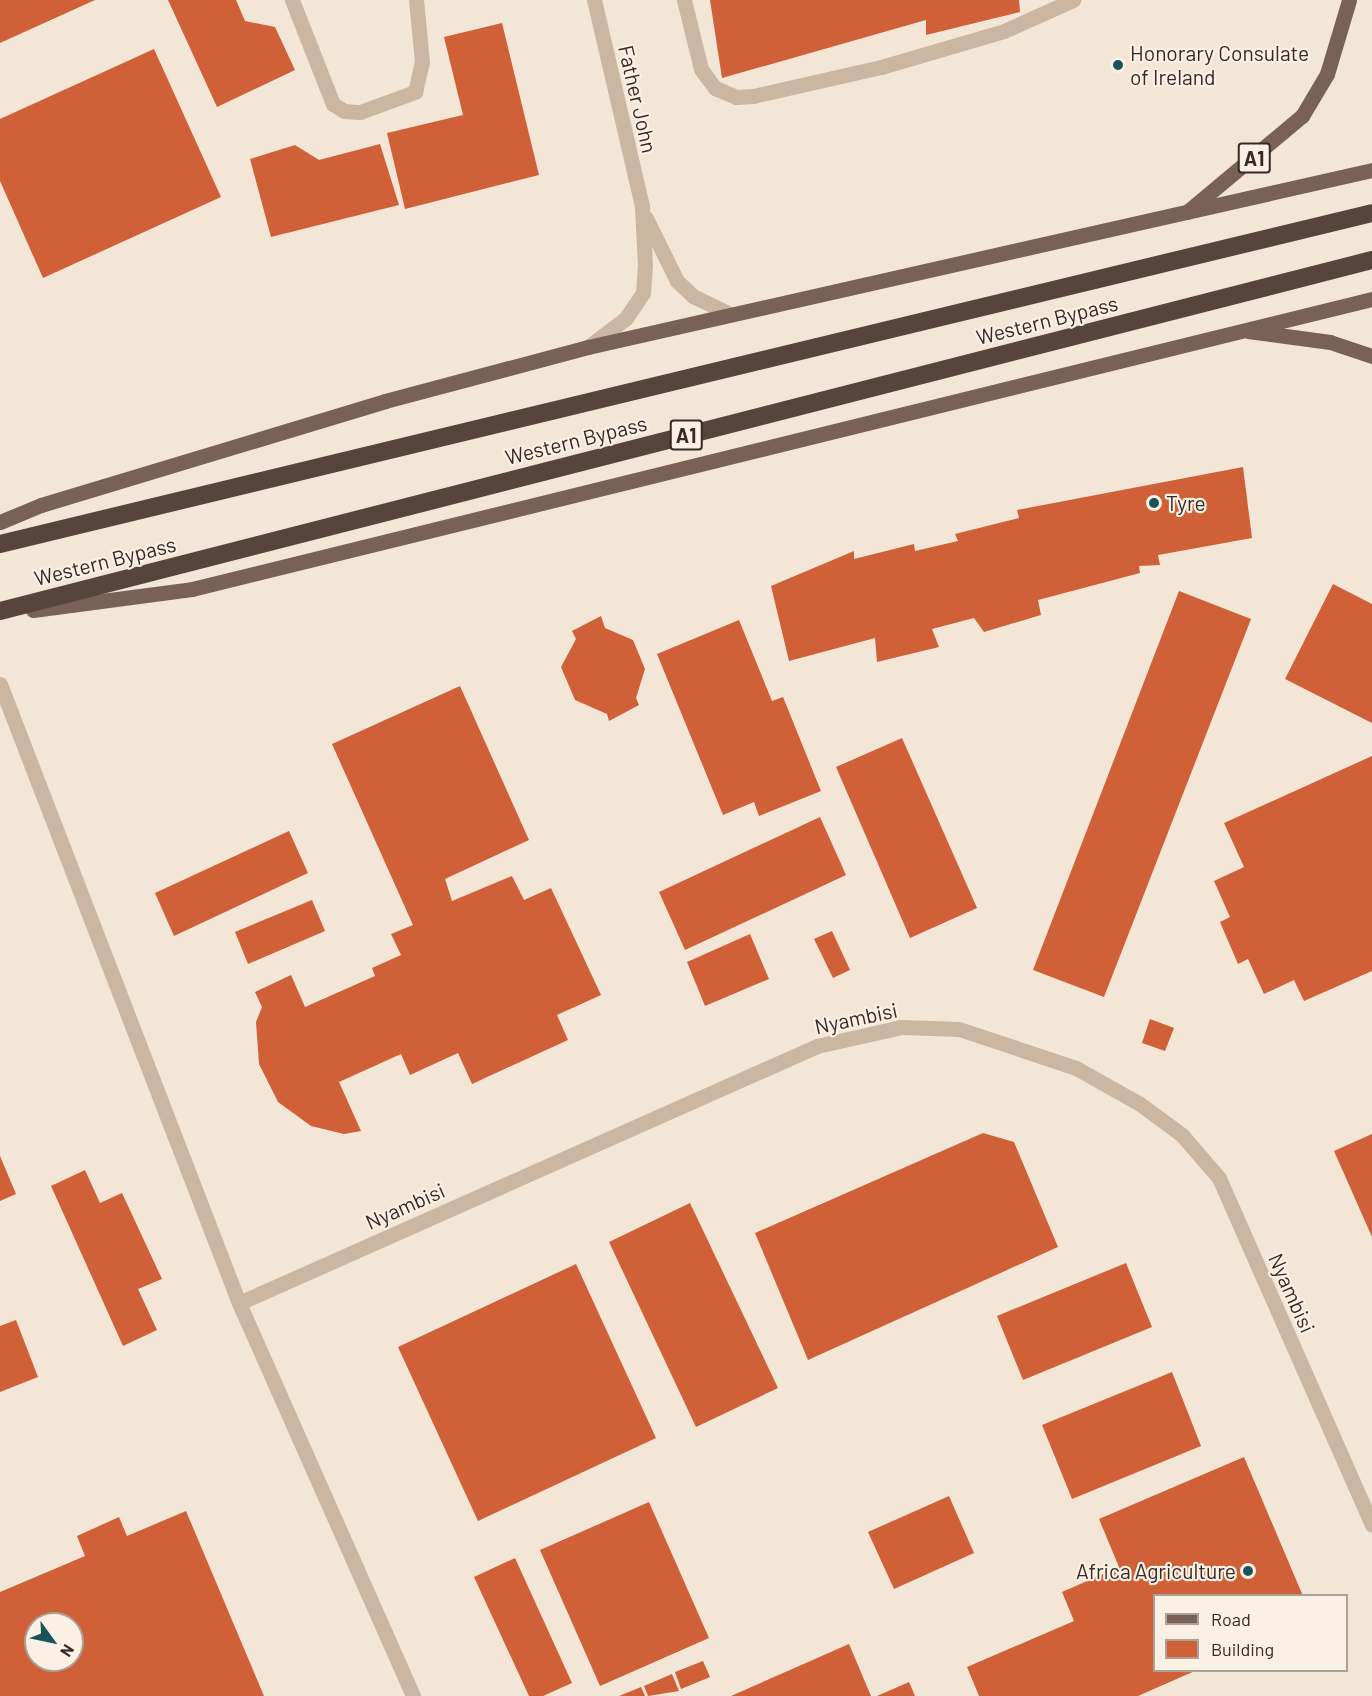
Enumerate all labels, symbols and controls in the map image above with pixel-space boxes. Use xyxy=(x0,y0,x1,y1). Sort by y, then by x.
place label: Honorary Consulate of Ireland xyxy=(1130,40,1309,90)
street label: Father John xyxy=(613,43,663,155)
marker: Honorary Consulate of Ireland xyxy=(1111,58,1125,72)
road number: A1 xyxy=(1238,141,1270,175)
street label: Western Bypass xyxy=(974,290,1120,350)
street label: Western Bypass xyxy=(503,410,649,470)
road number: A1 xyxy=(670,418,702,452)
place label: Tyre xyxy=(1166,490,1206,516)
marker: Tyre xyxy=(1147,496,1161,510)
street label: Western Bypass xyxy=(32,531,178,591)
street label: Nyambisi xyxy=(812,997,900,1039)
street label: Nyambisi xyxy=(362,1177,448,1235)
street label: Nyambisi xyxy=(1263,1250,1321,1336)
place label: Africa Agriculture xyxy=(1076,1558,1236,1584)
marker: Africa Agriculture xyxy=(1241,1564,1255,1578)
legend xyxy=(1153,1594,1348,1672)
text: Road xyxy=(1211,1608,1251,1630)
north arrow xyxy=(24,1612,84,1672)
text: Building xyxy=(1211,1638,1274,1660)
text: N xyxy=(57,1641,79,1661)

